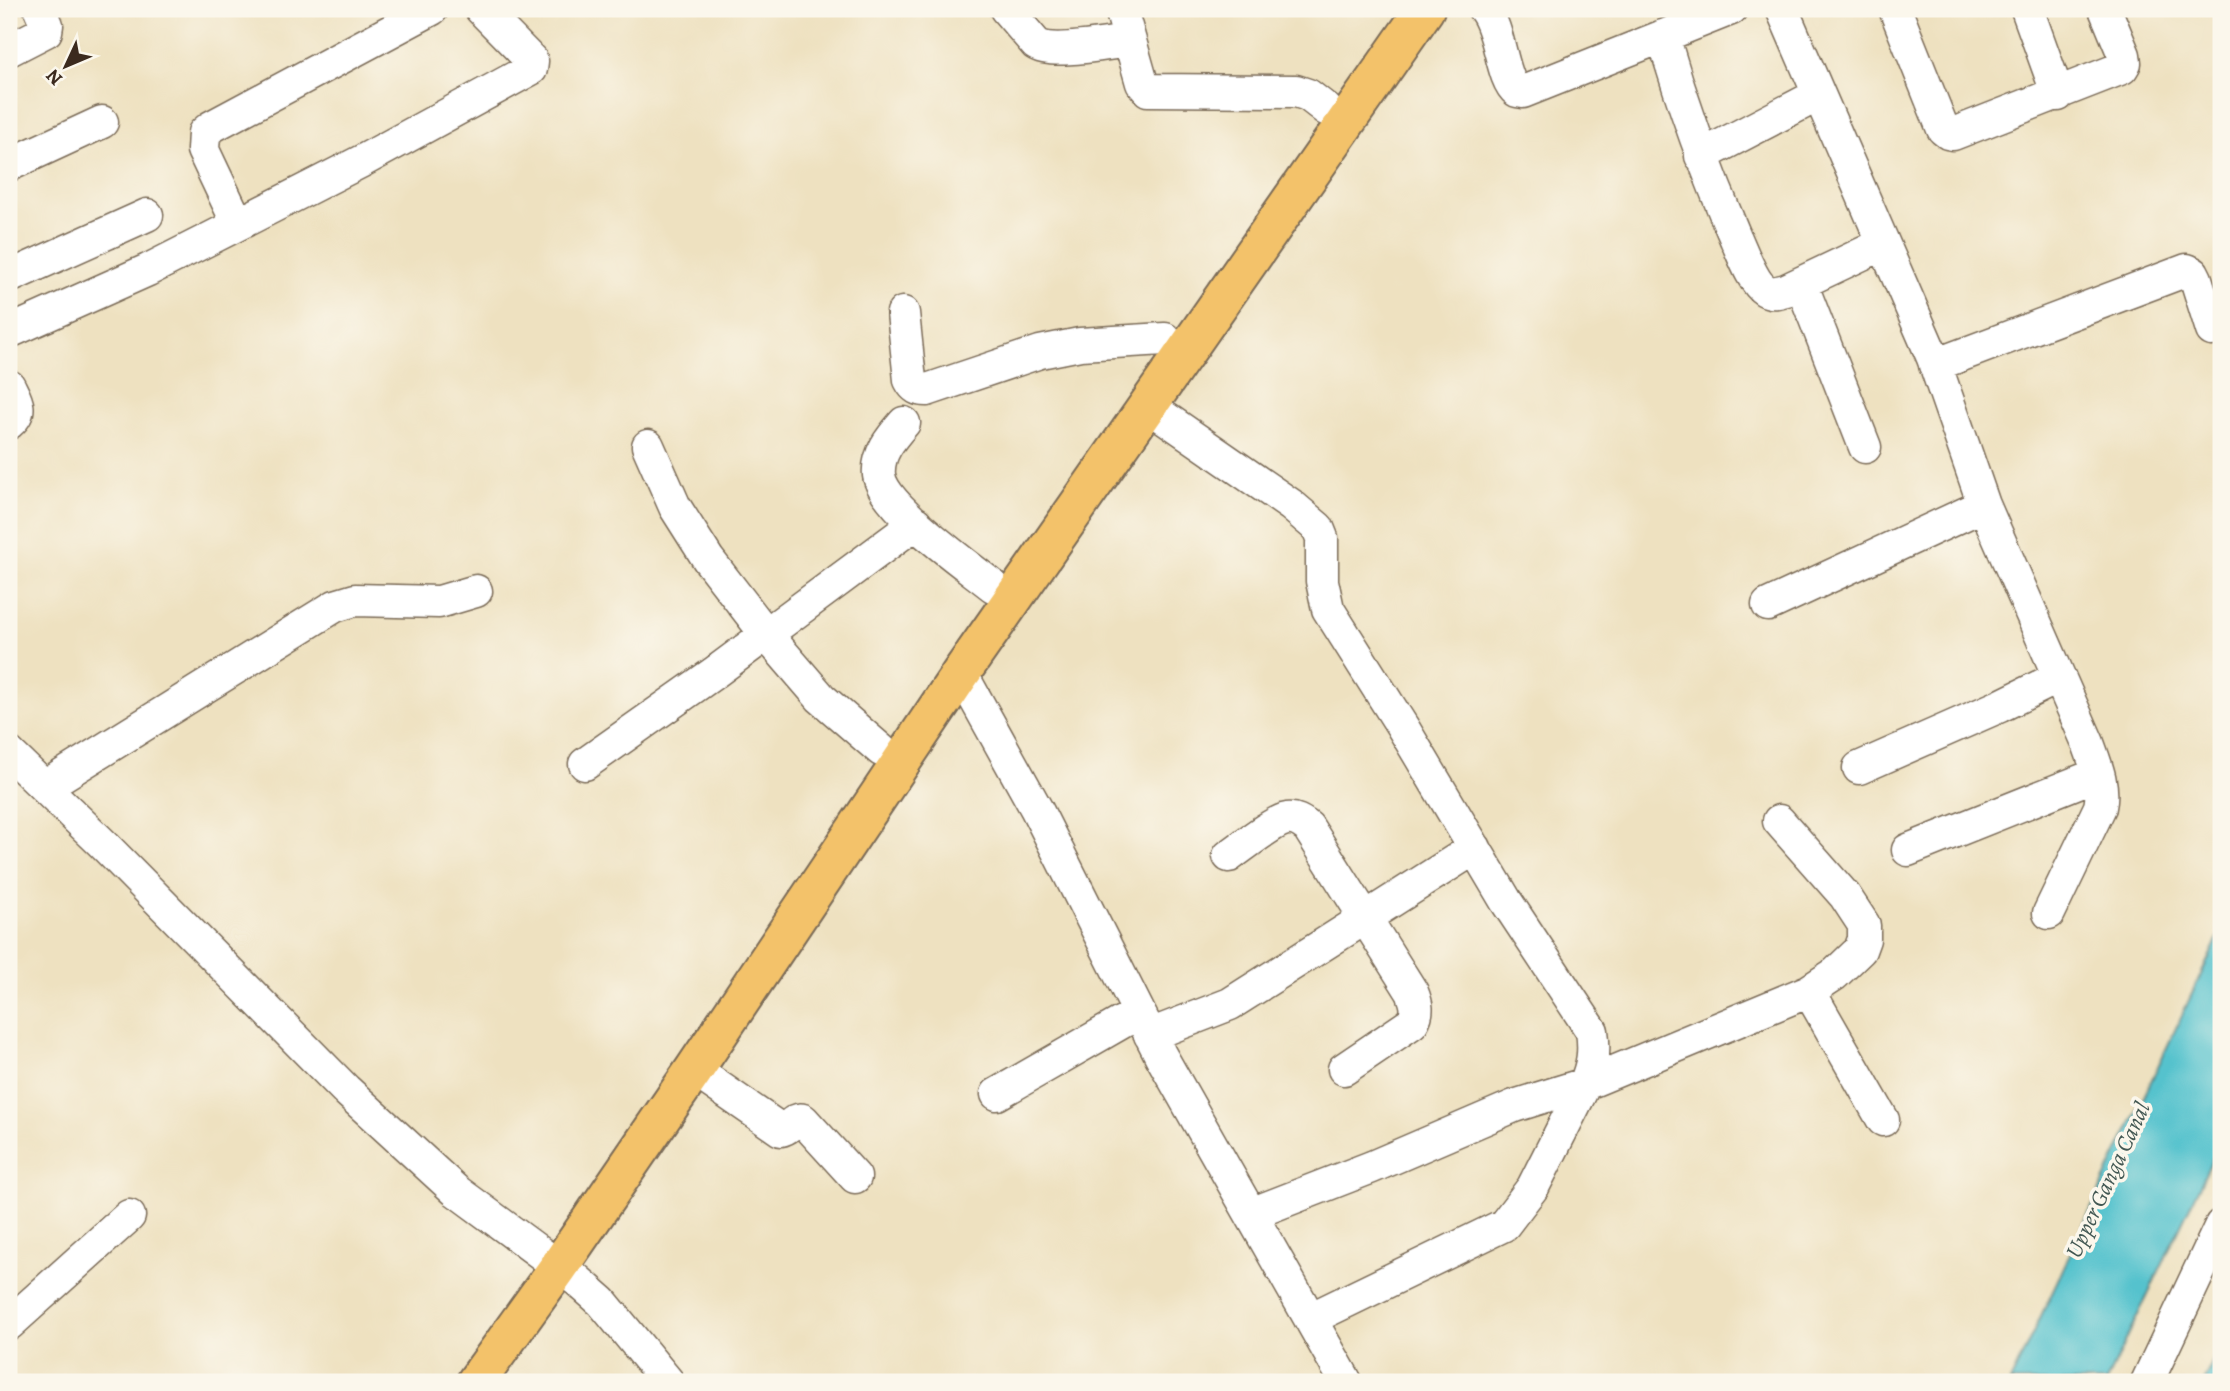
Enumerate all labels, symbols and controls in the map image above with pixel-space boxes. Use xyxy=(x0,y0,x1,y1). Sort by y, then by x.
north arrow xyxy=(32,32,102,102)
text: N xyxy=(40,63,69,91)
water label: Upper Ganga Canal xyxy=(2058,1097,2158,1263)

